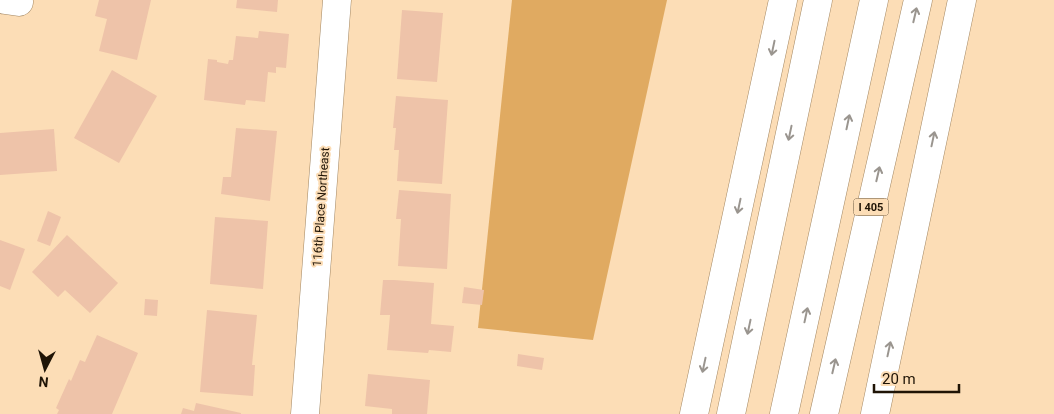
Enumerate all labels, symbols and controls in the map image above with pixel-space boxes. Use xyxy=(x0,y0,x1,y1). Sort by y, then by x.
one-way arrow xyxy=(911,8,920,24)
one-way arrow xyxy=(768,39,777,55)
one-way arrow xyxy=(844,115,853,131)
one-way arrow xyxy=(785,125,794,141)
one-way arrow xyxy=(929,131,938,147)
street label: 116th Place Northeast xyxy=(310,147,332,267)
one-way arrow xyxy=(874,166,883,182)
one-way arrow xyxy=(734,198,743,214)
road number: I 405 xyxy=(854,198,888,216)
one-way arrow xyxy=(802,308,811,324)
one-way arrow xyxy=(744,318,754,334)
one-way arrow xyxy=(885,342,894,358)
north arrow xyxy=(20,344,70,394)
one-way arrow xyxy=(699,357,708,373)
one-way arrow xyxy=(830,359,839,375)
scale bar xyxy=(874,362,959,394)
text: 20 m xyxy=(882,370,916,388)
text: N xyxy=(38,373,49,390)

